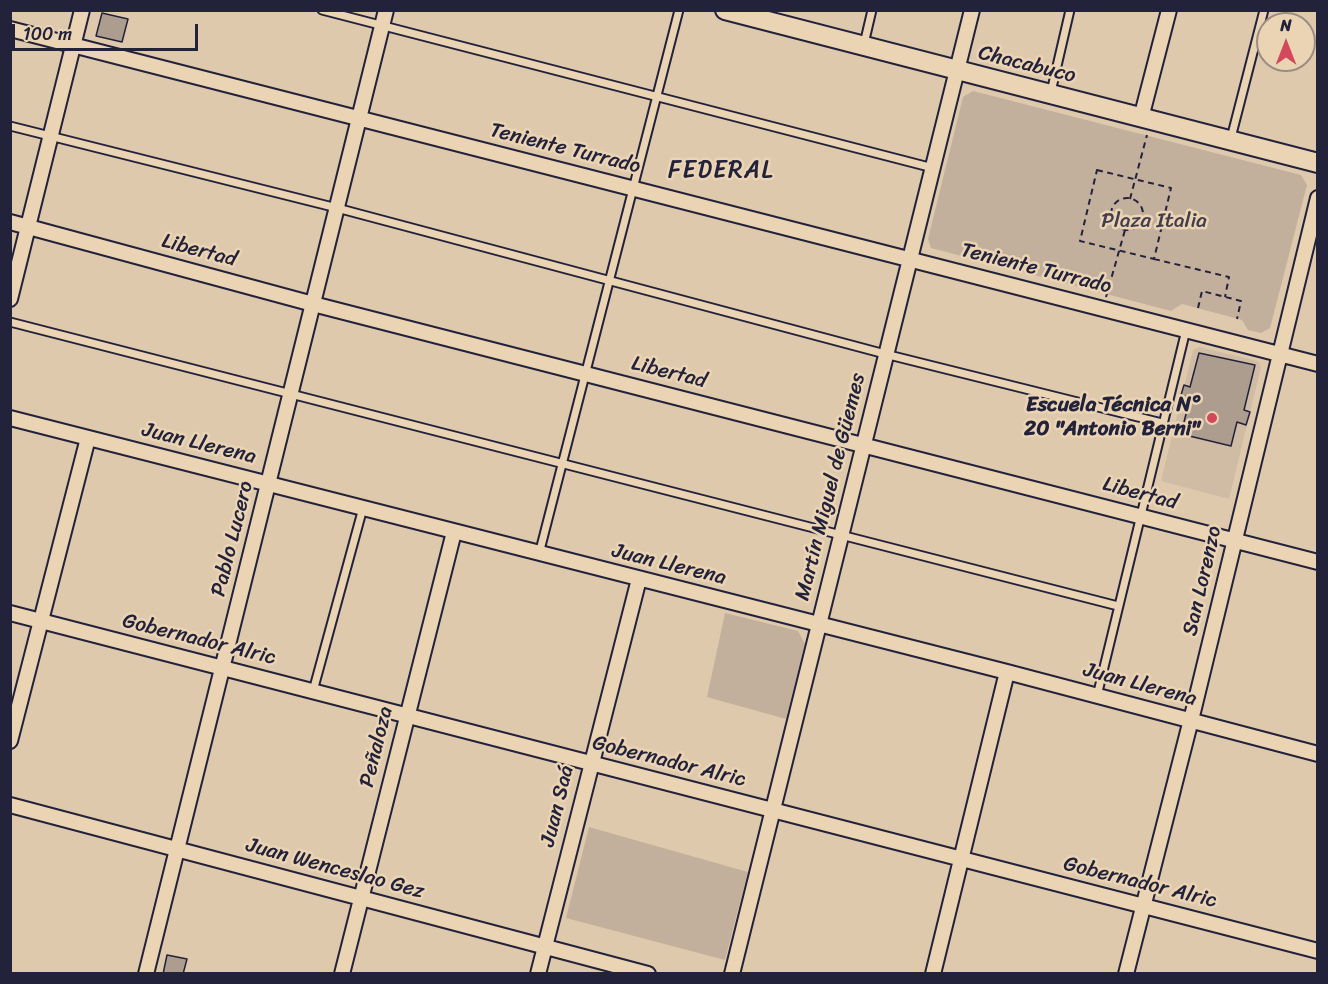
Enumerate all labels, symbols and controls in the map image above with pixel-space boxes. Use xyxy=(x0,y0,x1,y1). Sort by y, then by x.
text: N xyxy=(1280,11,1292,40)
scale bar xyxy=(15,12,201,50)
north arrow xyxy=(1256,12,1316,72)
text: 100 m xyxy=(23,18,72,50)
street label: Chacabuco xyxy=(976,41,1078,89)
street label: Teniente Turrado xyxy=(487,118,643,180)
district label: FEDERAL xyxy=(668,157,774,185)
park label: Plaza Italia xyxy=(1101,209,1207,235)
street label: Libertad xyxy=(159,229,239,273)
street label: Teniente Turrado xyxy=(958,238,1114,300)
street label: Libertad xyxy=(629,352,709,394)
street label: Martín Miguel de Güemes xyxy=(791,371,871,603)
place label: Escuela Técnica N° 20 "Antonio Berni" xyxy=(1024,393,1200,443)
marker: Escuela Técnica N° 20 "Antonio Berni" xyxy=(1205,411,1219,425)
street label: Juan Llerena xyxy=(140,418,258,470)
street label: Libertad xyxy=(1100,472,1180,516)
street label: Pablo Lucero xyxy=(206,479,260,599)
street label: San Lorenzo xyxy=(1178,524,1228,638)
street label: Juan Llerena xyxy=(610,539,728,591)
street label: Gobernador Alric xyxy=(120,609,278,671)
street label: Juan Llerena xyxy=(1081,658,1199,712)
street label: Peñaloza xyxy=(355,704,399,790)
street label: Gobernador Alric xyxy=(590,731,748,793)
street label: Juan Saá xyxy=(536,763,580,849)
street label: Juan Wenceslao Gez xyxy=(243,833,427,905)
street label: Gobernador Alric xyxy=(1061,852,1219,914)

